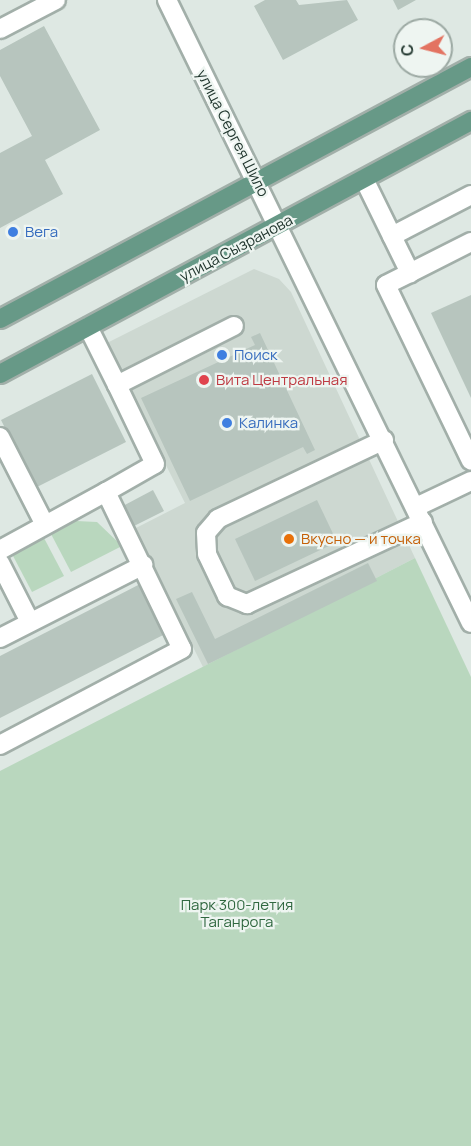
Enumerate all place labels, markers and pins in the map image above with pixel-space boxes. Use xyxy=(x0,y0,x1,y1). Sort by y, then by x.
place label: Вега xyxy=(25,223,58,241)
marker: Вега xyxy=(6,225,20,239)
place label: Поиск xyxy=(234,346,278,364)
marker: Поиск xyxy=(215,348,229,362)
place label: Вита Центральная xyxy=(216,371,347,389)
marker: Вита Центральная xyxy=(197,373,211,387)
place label: Калинка xyxy=(239,414,298,432)
marker: Калинка xyxy=(220,416,234,430)
place label: Вкусно — и точка xyxy=(301,530,421,548)
marker: Вкусно — и точка xyxy=(282,532,296,546)

